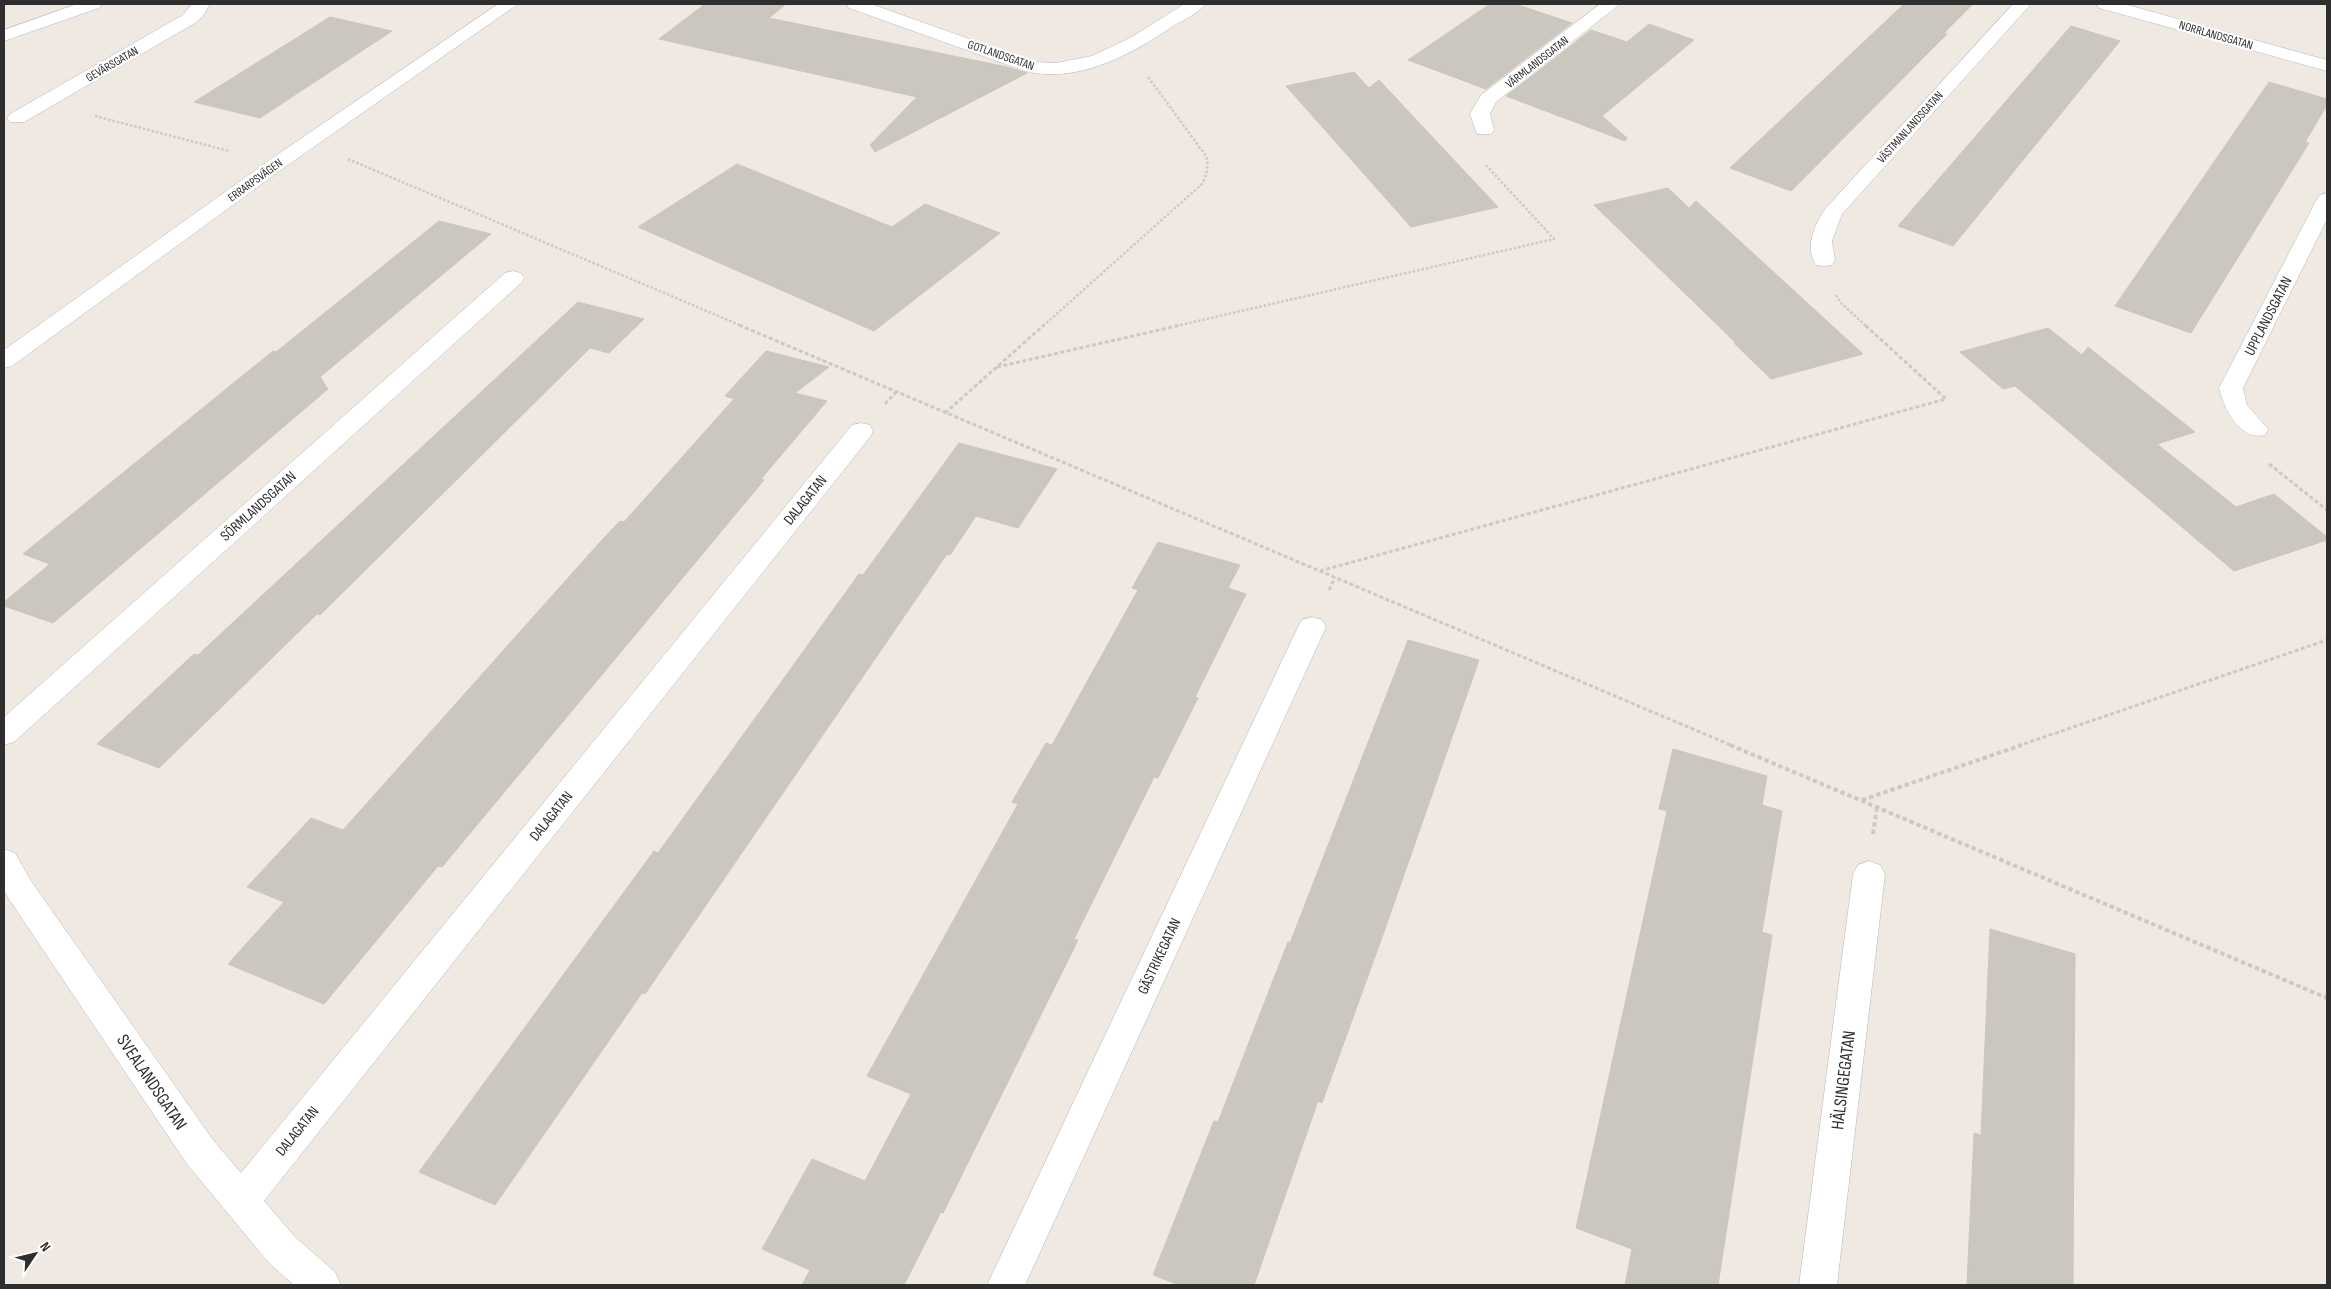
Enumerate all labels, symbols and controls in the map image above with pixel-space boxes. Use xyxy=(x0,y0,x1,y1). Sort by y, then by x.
street label: NORRLANDSGATAN xyxy=(2177,18,2255,53)
street label: VÄRMLANDSGATAN xyxy=(1503,33,1572,92)
street label: GOTLANDSGATAN xyxy=(965,37,1036,74)
street label: GEVÄRSGATAN xyxy=(83,43,141,85)
street label: VÄSTMANLANDSGATAN xyxy=(1874,88,1947,166)
street label: ERRARPSVÄGEN xyxy=(225,156,286,205)
street label: UPPLANDSGATAN xyxy=(2240,273,2297,359)
street label: SÖRMLANDSGATAN xyxy=(216,467,300,546)
street label: DALAGATAN xyxy=(780,472,831,529)
street label: DALAGATAN xyxy=(526,788,577,845)
street label: GÄSTRIKEGATAN xyxy=(1134,915,1185,997)
street label: HÄLSINGEGATAN xyxy=(1827,1029,1860,1131)
street label: SVEALANDSGATAN xyxy=(112,1031,191,1134)
street label: DALAGATAN xyxy=(272,1103,323,1160)
north arrow xyxy=(10,1229,60,1279)
text: N xyxy=(36,1239,54,1255)

